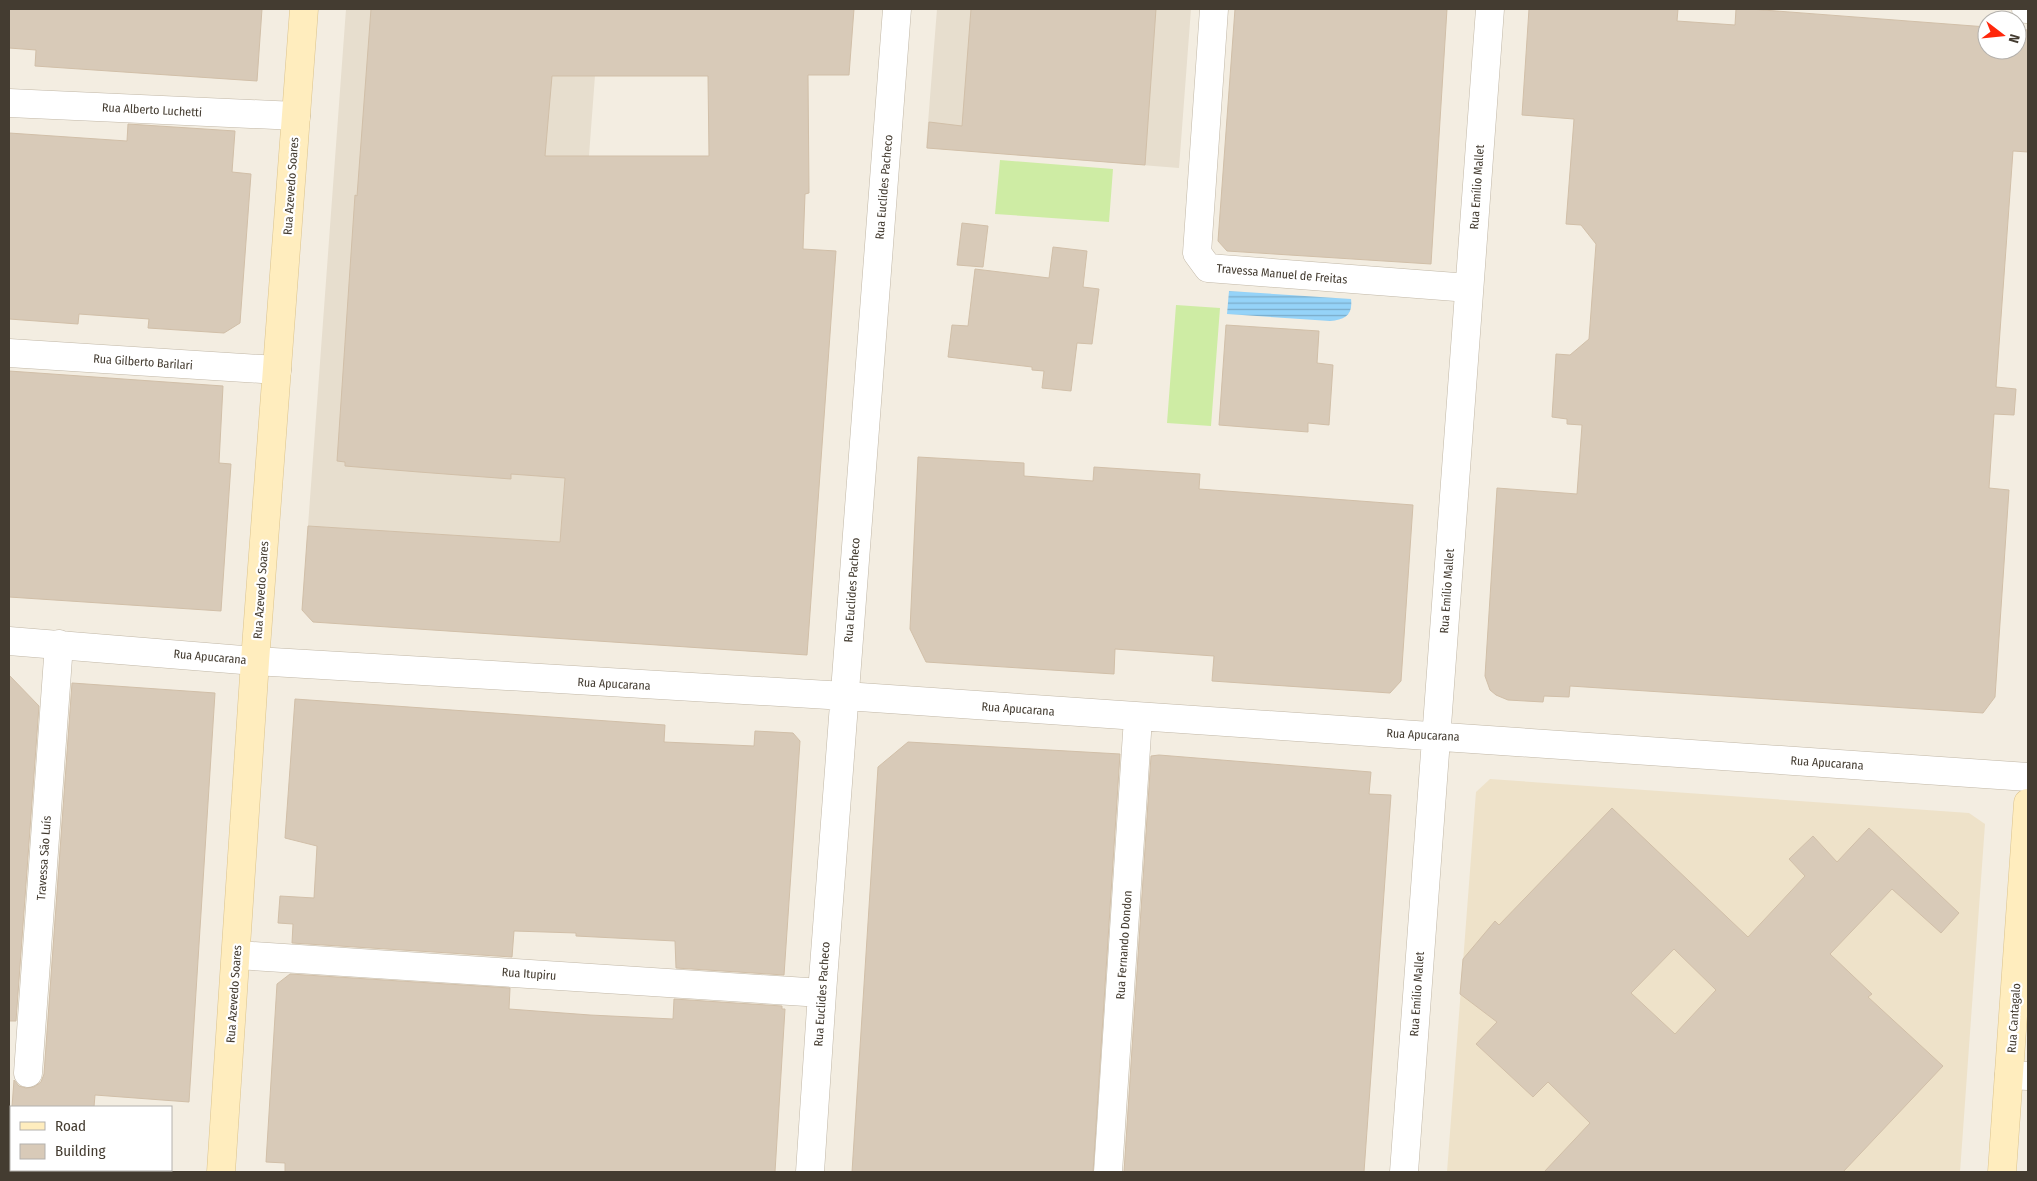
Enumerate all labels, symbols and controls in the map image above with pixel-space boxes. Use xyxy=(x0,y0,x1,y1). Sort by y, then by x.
north arrow xyxy=(1977,10,2027,60)
text: N xyxy=(2005,32,2023,45)
street label: Rua Alberto Luchetti xyxy=(102,100,202,120)
street label: Rua Euclides Pacheco xyxy=(872,134,896,240)
street label: Rua Azevedo Soares xyxy=(281,137,301,235)
street label: Rua Emílio Mallet xyxy=(1467,144,1487,230)
street label: Travessa Manuel de Freitas xyxy=(1216,261,1348,287)
street label: Rua Gilberto Barilari xyxy=(93,352,193,372)
street label: Rua Euclides Pacheco xyxy=(841,537,863,643)
street label: Rua Azevedo Soares xyxy=(251,541,271,639)
street label: Rua Emílio Mallet xyxy=(1437,548,1457,634)
street label: Rua Apucarana xyxy=(173,647,247,667)
street label: Rua Apucarana xyxy=(577,675,651,693)
street label: Rua Apucarana xyxy=(981,699,1055,719)
street label: Rua Apucarana xyxy=(1386,726,1460,744)
street label: Rua Apucarana xyxy=(1790,753,1864,773)
street label: Travessa São Luís xyxy=(34,815,54,901)
street label: Rua Fernando Dondon xyxy=(1113,890,1135,1000)
street label: Rua Euclides Pacheco xyxy=(811,941,833,1047)
street label: Rua Azevedo Soares xyxy=(224,945,244,1043)
street label: Rua Emílio Mallet xyxy=(1407,951,1427,1037)
street label: Rua Itupiru xyxy=(501,965,557,983)
street label: Rua Cantagalo xyxy=(2005,983,2023,1053)
legend xyxy=(10,1106,172,1171)
text: Road xyxy=(55,1117,86,1135)
text: Building xyxy=(55,1142,106,1160)

